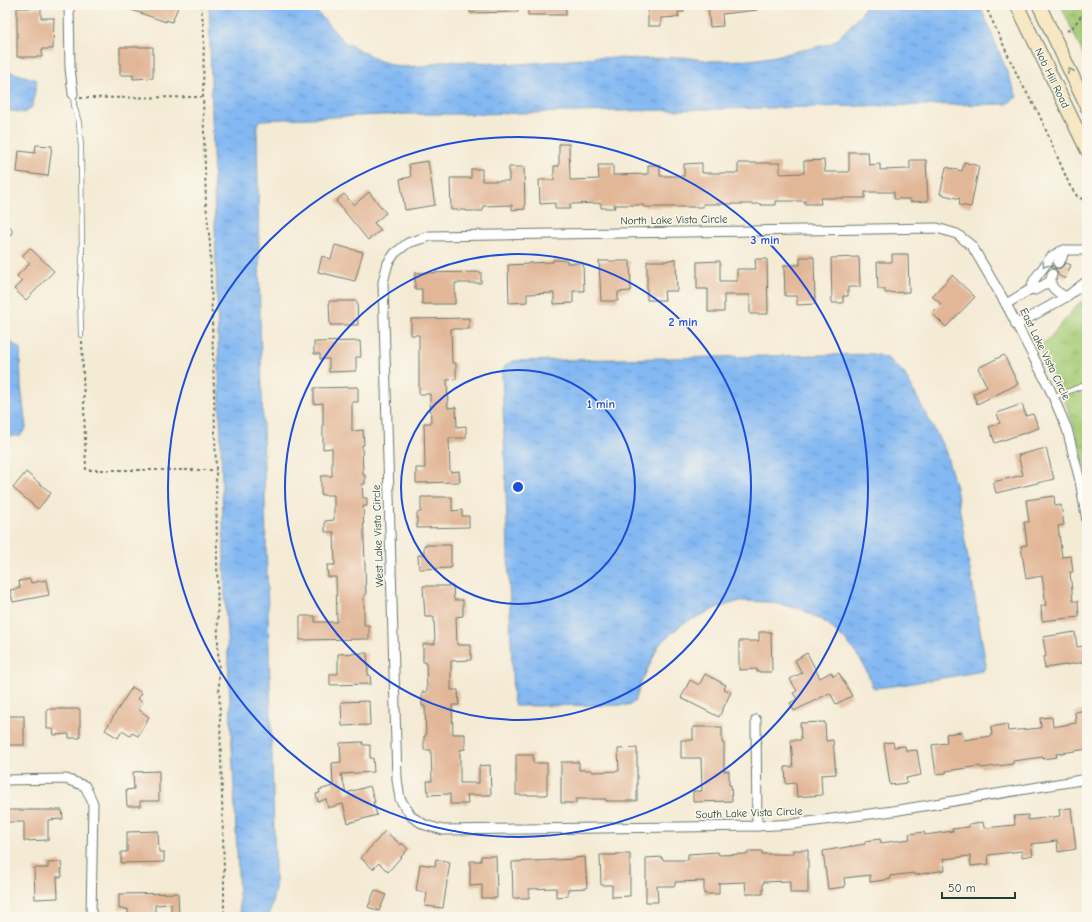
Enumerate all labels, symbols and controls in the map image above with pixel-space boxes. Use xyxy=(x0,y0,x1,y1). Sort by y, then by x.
street label: Nob Hill Road xyxy=(1032,46,1072,110)
one-way arrow xyxy=(1067,68,1075,76)
street label: North Lake Vista Circle xyxy=(620,213,728,227)
text: 3 min xyxy=(750,233,780,247)
one-way arrow xyxy=(1043,260,1050,267)
street label: East Lake Vista Circle xyxy=(1017,306,1073,403)
text: 2 min xyxy=(668,315,698,329)
text: 1 min xyxy=(587,397,615,411)
centre of rings xyxy=(511,480,525,494)
street label: West Lake Vista Circle xyxy=(370,484,386,588)
street label: South Lake Vista Circle xyxy=(695,805,803,821)
scale bar xyxy=(942,874,1015,900)
text: 50 m xyxy=(948,881,976,895)

